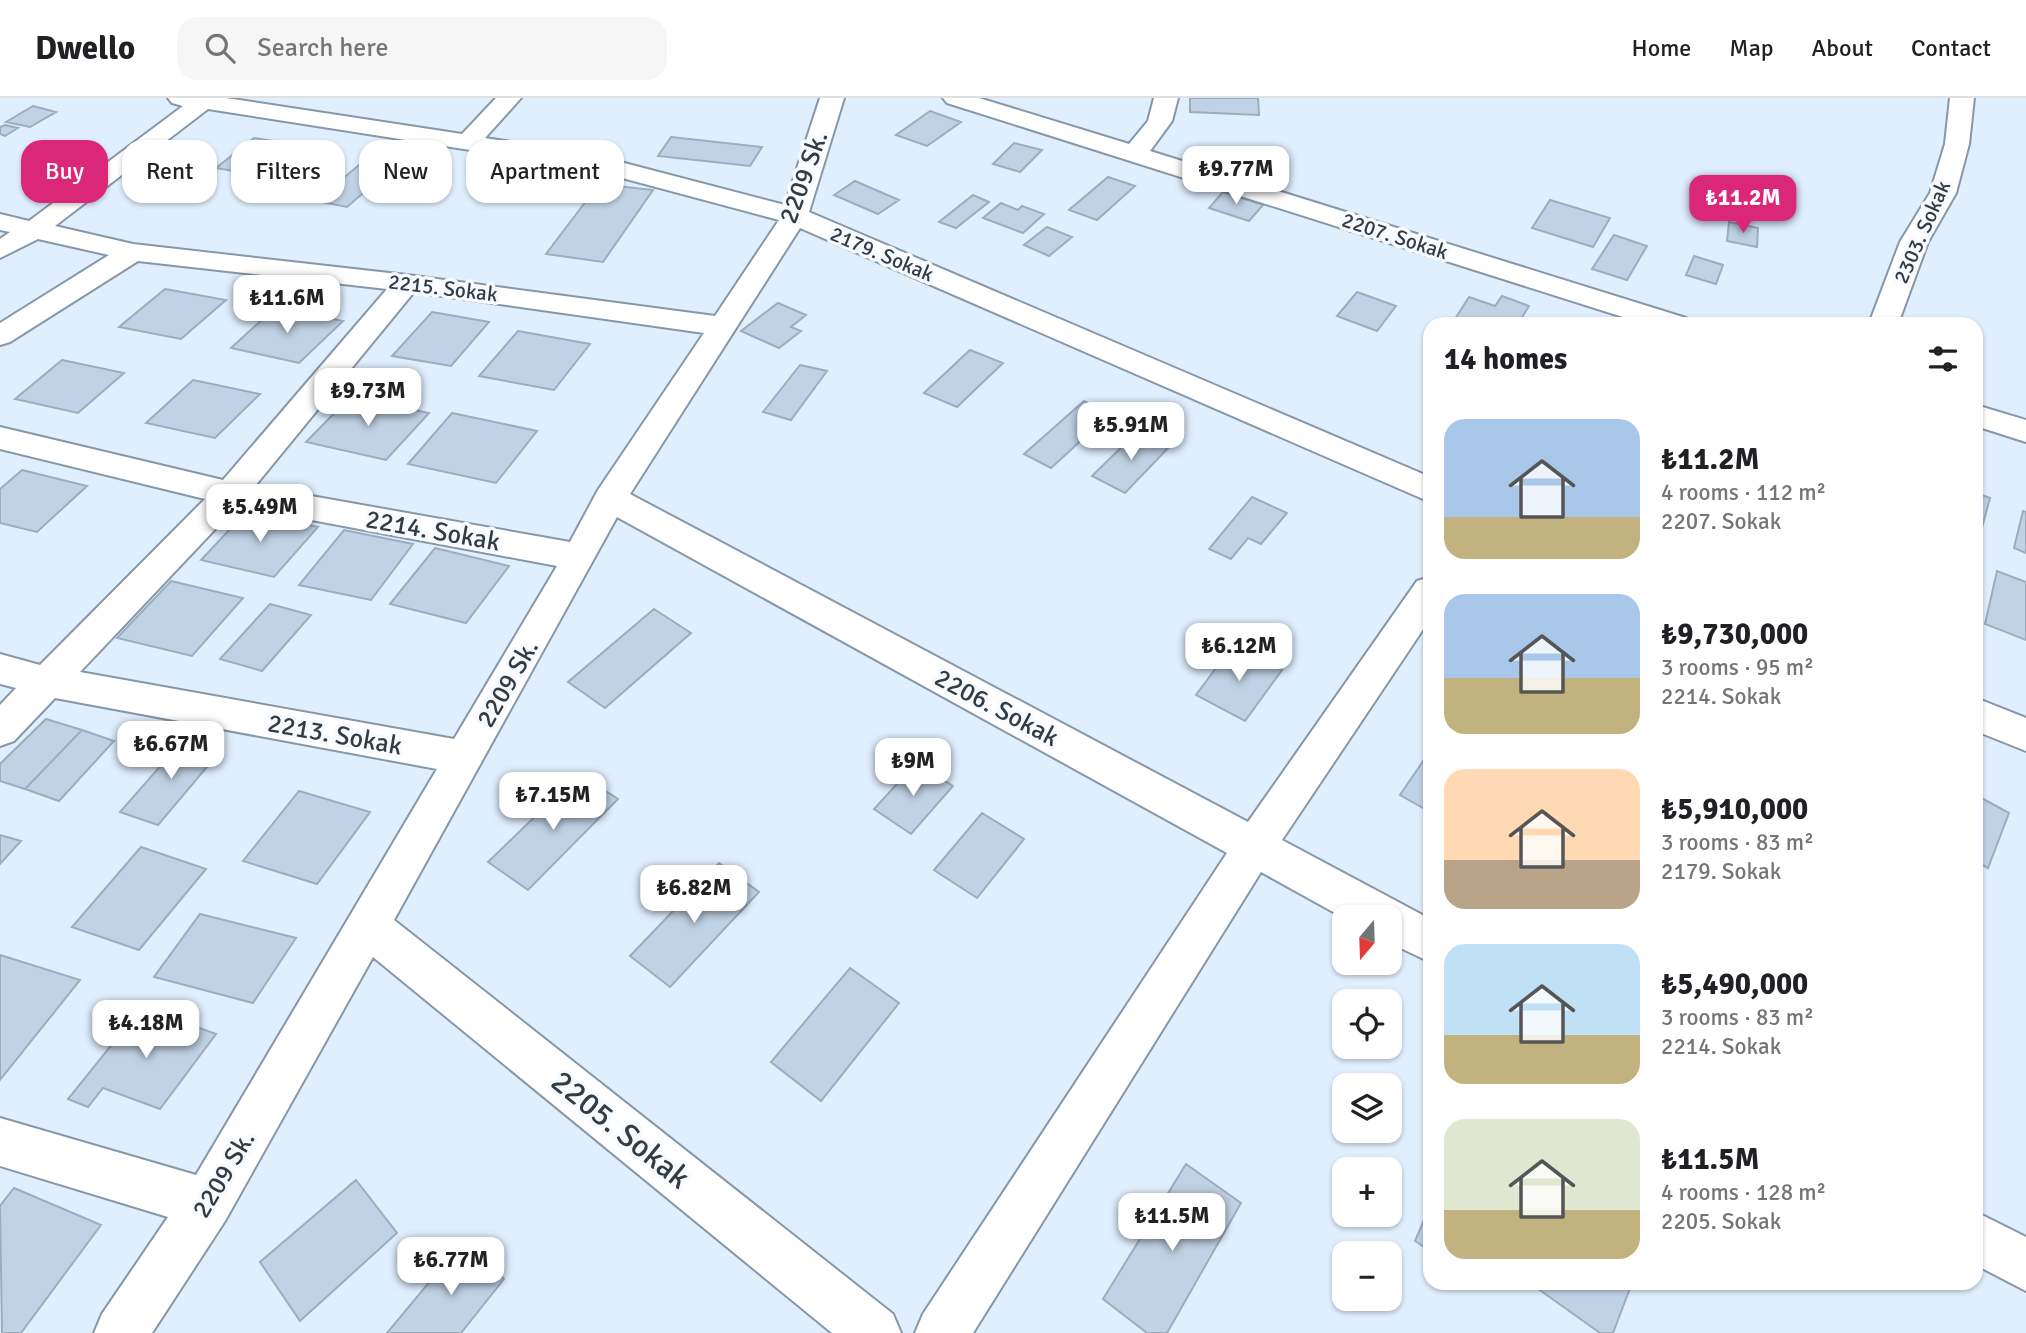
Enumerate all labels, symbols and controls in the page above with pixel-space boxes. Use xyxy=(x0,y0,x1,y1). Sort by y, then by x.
search box xyxy=(177,17,667,80)
text: Dwello xyxy=(35,28,135,69)
icon: search xyxy=(201,29,239,67)
text: Search here xyxy=(257,32,388,64)
text: Home xyxy=(1631,33,1691,63)
text: Map xyxy=(1729,33,1774,63)
text: About xyxy=(1812,33,1873,63)
text: Contact xyxy=(1911,33,1991,63)
street label: 2209 Sk. xyxy=(772,127,835,228)
chip: Buy xyxy=(21,140,108,203)
chip: Rent xyxy=(122,140,217,203)
chip: Filters xyxy=(231,140,345,203)
chip: New xyxy=(359,140,452,203)
chip: Apartment xyxy=(466,140,624,203)
pin: ₺9.77M xyxy=(1179,146,1293,206)
text: ₺9.77M xyxy=(1198,154,1274,183)
pin: ₺11.2M xyxy=(1686,176,1800,235)
street label: 2303. Sokak xyxy=(1888,176,1956,287)
text: ₺11.2M xyxy=(1705,183,1781,212)
street label: 2207. Sokak xyxy=(1339,207,1452,265)
street label: 2179. Sokak xyxy=(826,221,938,288)
street label: 2215. Sokak xyxy=(387,268,500,308)
pin: ₺11.6M xyxy=(230,275,344,335)
text: ₺11.6M xyxy=(249,283,325,312)
icon: filters xyxy=(1924,340,1962,378)
text: 14 homes xyxy=(1444,341,1567,378)
pin: ₺9.73M xyxy=(311,368,425,428)
text: ₺9.73M xyxy=(330,376,406,405)
pin: ₺5.91M xyxy=(1074,402,1188,462)
text: ₺5.91M xyxy=(1093,410,1169,439)
text: ₺11.2M xyxy=(1661,441,1759,478)
icon: home xyxy=(1500,447,1584,531)
text: 4 rooms · 112 m² xyxy=(1661,478,1826,507)
pin: ₺5.49M xyxy=(203,484,317,544)
text: ₺5.49M xyxy=(222,492,298,521)
street label: 2214. Sokak xyxy=(363,503,503,559)
text: 2207. Sokak xyxy=(1661,507,1781,536)
text: ₺9,730,000 xyxy=(1661,616,1808,653)
icon: home xyxy=(1500,622,1584,706)
pin: ₺6.12M xyxy=(1182,624,1296,683)
text: ₺6.12M xyxy=(1201,631,1277,660)
street label: 2209 Sk. xyxy=(470,634,546,733)
text: 3 rooms · 95 m² xyxy=(1661,653,1814,682)
street label: 2206. Sokak xyxy=(929,662,1064,754)
text: 2214. Sokak xyxy=(1661,682,1781,711)
street label: 2213. Sokak xyxy=(265,707,405,763)
pin: ₺6.67M xyxy=(114,722,228,781)
text: ₺6.67M xyxy=(133,729,209,758)
pin: ₺9M xyxy=(879,738,947,798)
text: ₺9M xyxy=(891,746,935,775)
pin: ₺7.15M xyxy=(496,772,610,832)
text: ₺7.15M xyxy=(515,780,591,809)
text: ₺5,910,000 xyxy=(1661,791,1808,828)
icon: home xyxy=(1500,797,1584,881)
text: 3 rooms · 83 m² xyxy=(1661,828,1814,857)
text: 2179. Sokak xyxy=(1661,857,1781,886)
pin: ₺6.82M xyxy=(637,866,751,925)
text: ₺6.82M xyxy=(656,873,732,902)
north arrow xyxy=(1332,905,1402,975)
map controls xyxy=(1332,905,1402,1311)
text: ₺5,490,000 xyxy=(1661,966,1808,1003)
icon: home xyxy=(1500,972,1584,1056)
button: locate xyxy=(1332,989,1402,1059)
pin: ₺4.18M xyxy=(89,1000,203,1060)
text: 3 rooms · 83 m² xyxy=(1661,1003,1814,1032)
text: ₺4.18M xyxy=(108,1008,184,1037)
text: 2214. Sokak xyxy=(1661,1032,1781,1061)
street label: 2205. Sokak xyxy=(543,1062,698,1197)
button: layers xyxy=(1332,1073,1402,1143)
street label: 2209 Sk. xyxy=(185,1125,262,1224)
text: ₺11.5M xyxy=(1661,1141,1759,1178)
icon: home xyxy=(1500,1147,1584,1231)
button: + xyxy=(1332,1157,1402,1227)
text: 4 rooms · 128 m² xyxy=(1661,1178,1826,1207)
pin: ₺11.5M xyxy=(1115,1194,1229,1253)
text: ₺11.5M xyxy=(1134,1201,1210,1230)
text: 2205. Sokak xyxy=(1661,1207,1781,1236)
pin: ₺6.77M xyxy=(394,1238,508,1297)
button: − xyxy=(1332,1241,1402,1311)
text: ₺6.77M xyxy=(413,1245,489,1274)

